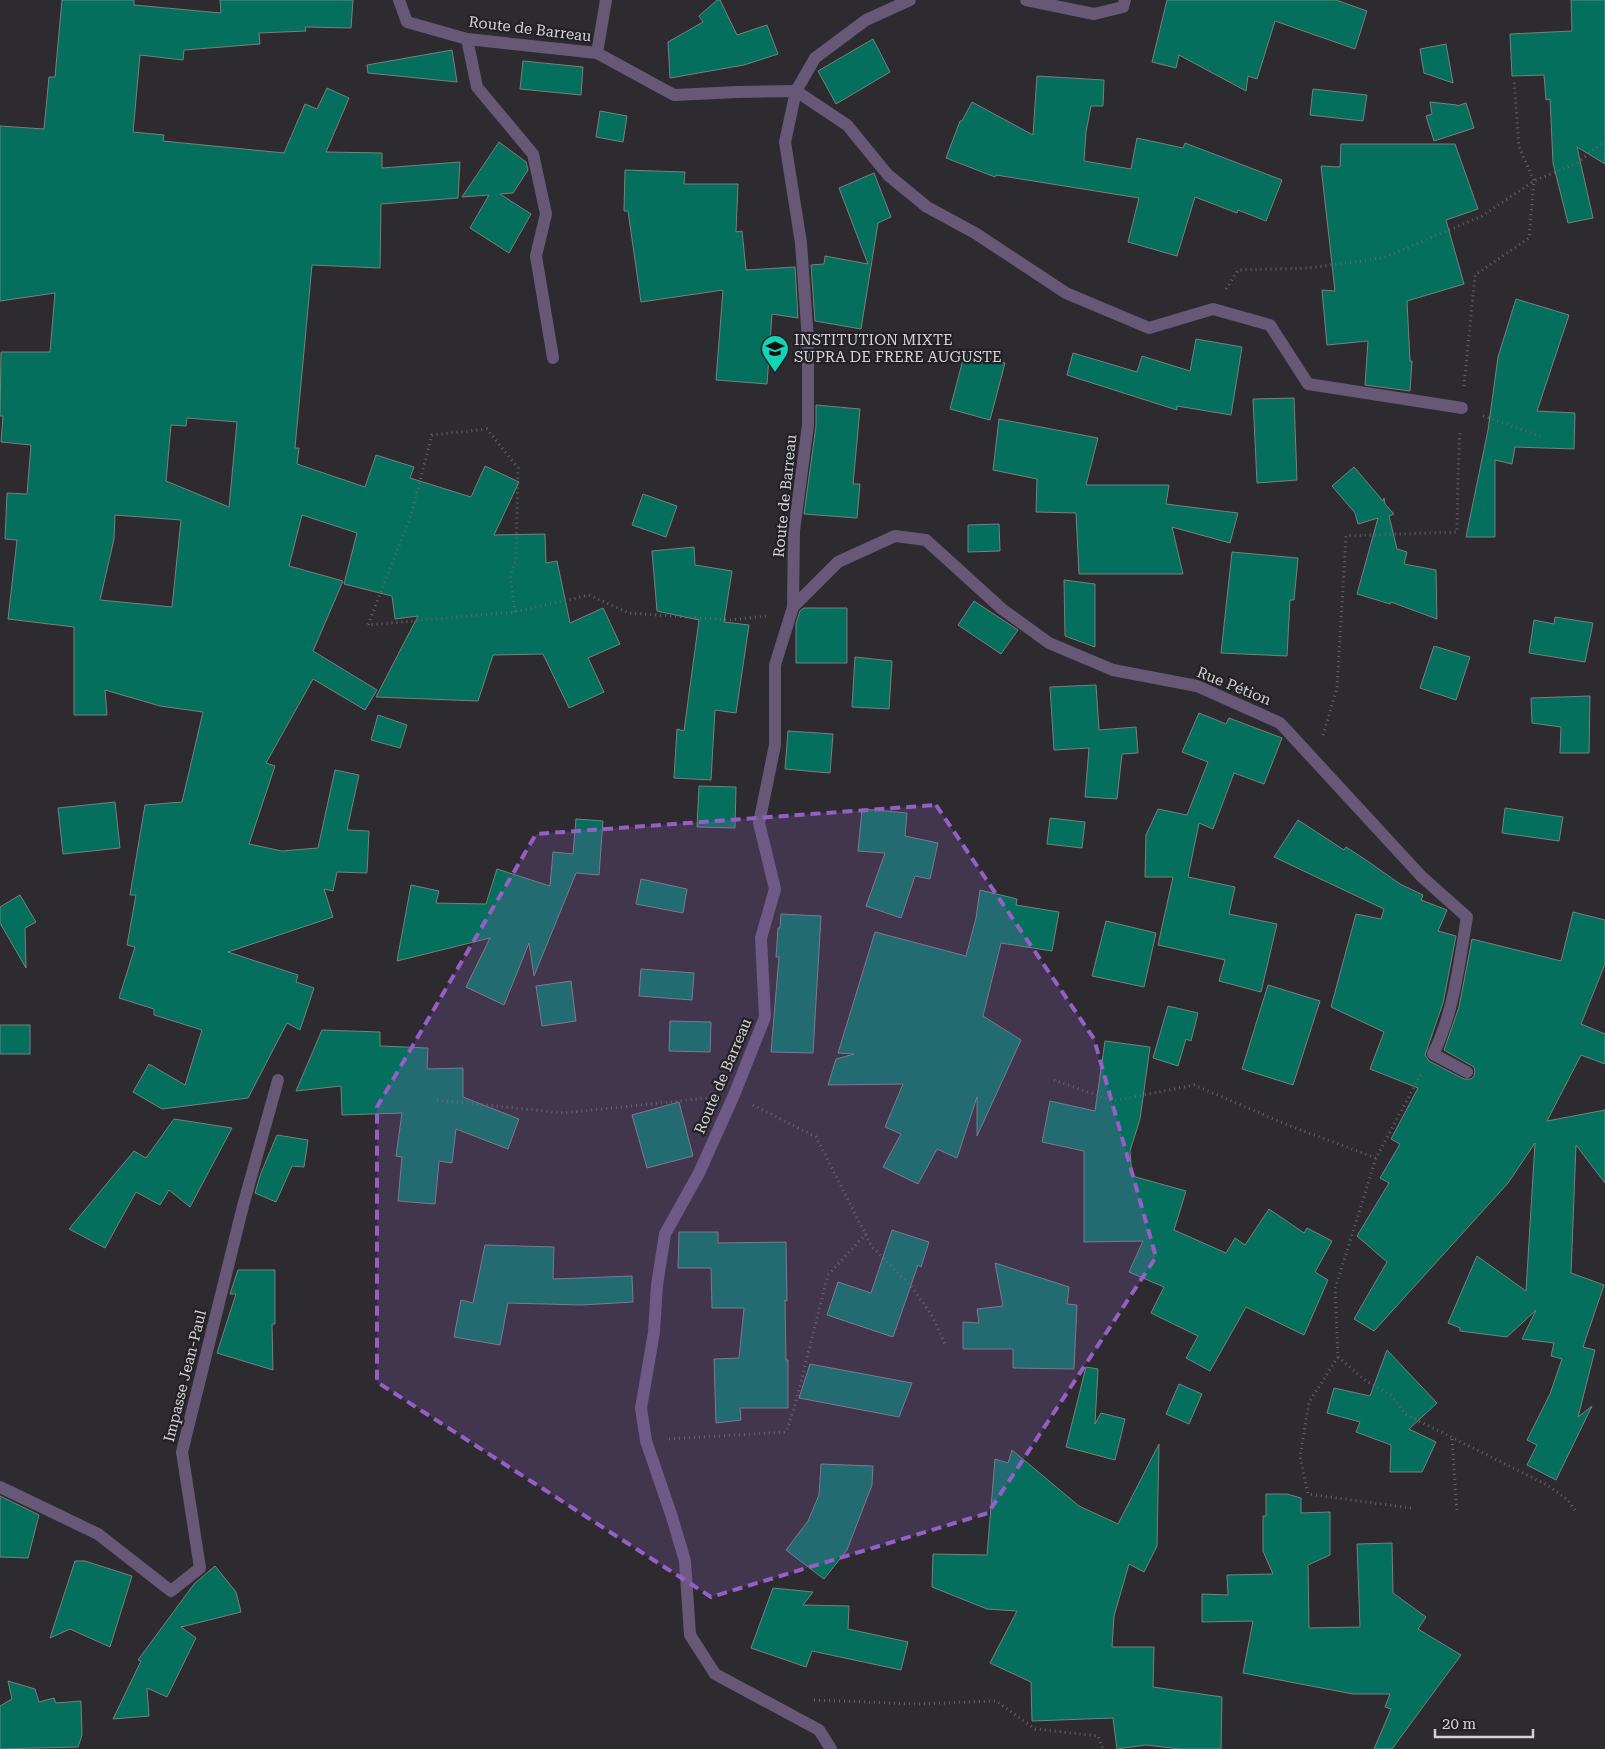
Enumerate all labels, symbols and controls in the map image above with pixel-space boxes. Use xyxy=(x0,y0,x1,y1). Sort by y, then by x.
street label: Route de Barreau xyxy=(467,13,593,46)
place label: INSTITUTION MIXTE SUPRA DE FRERE AUGUSTE xyxy=(794,331,1002,366)
school or university icon: INSTITUTION MIXTE SUPRA DE FRERE AUGUSTE xyxy=(760,334,790,373)
street label: Route de Barreau xyxy=(770,433,800,558)
street label: Rue Pétion xyxy=(1194,663,1274,709)
street label: Route de Barreau xyxy=(691,1015,756,1136)
street label: Impasse Jean-Paul xyxy=(160,1308,210,1444)
scale bar xyxy=(1435,1706,1532,1738)
text: 20 m xyxy=(1442,1715,1477,1733)

